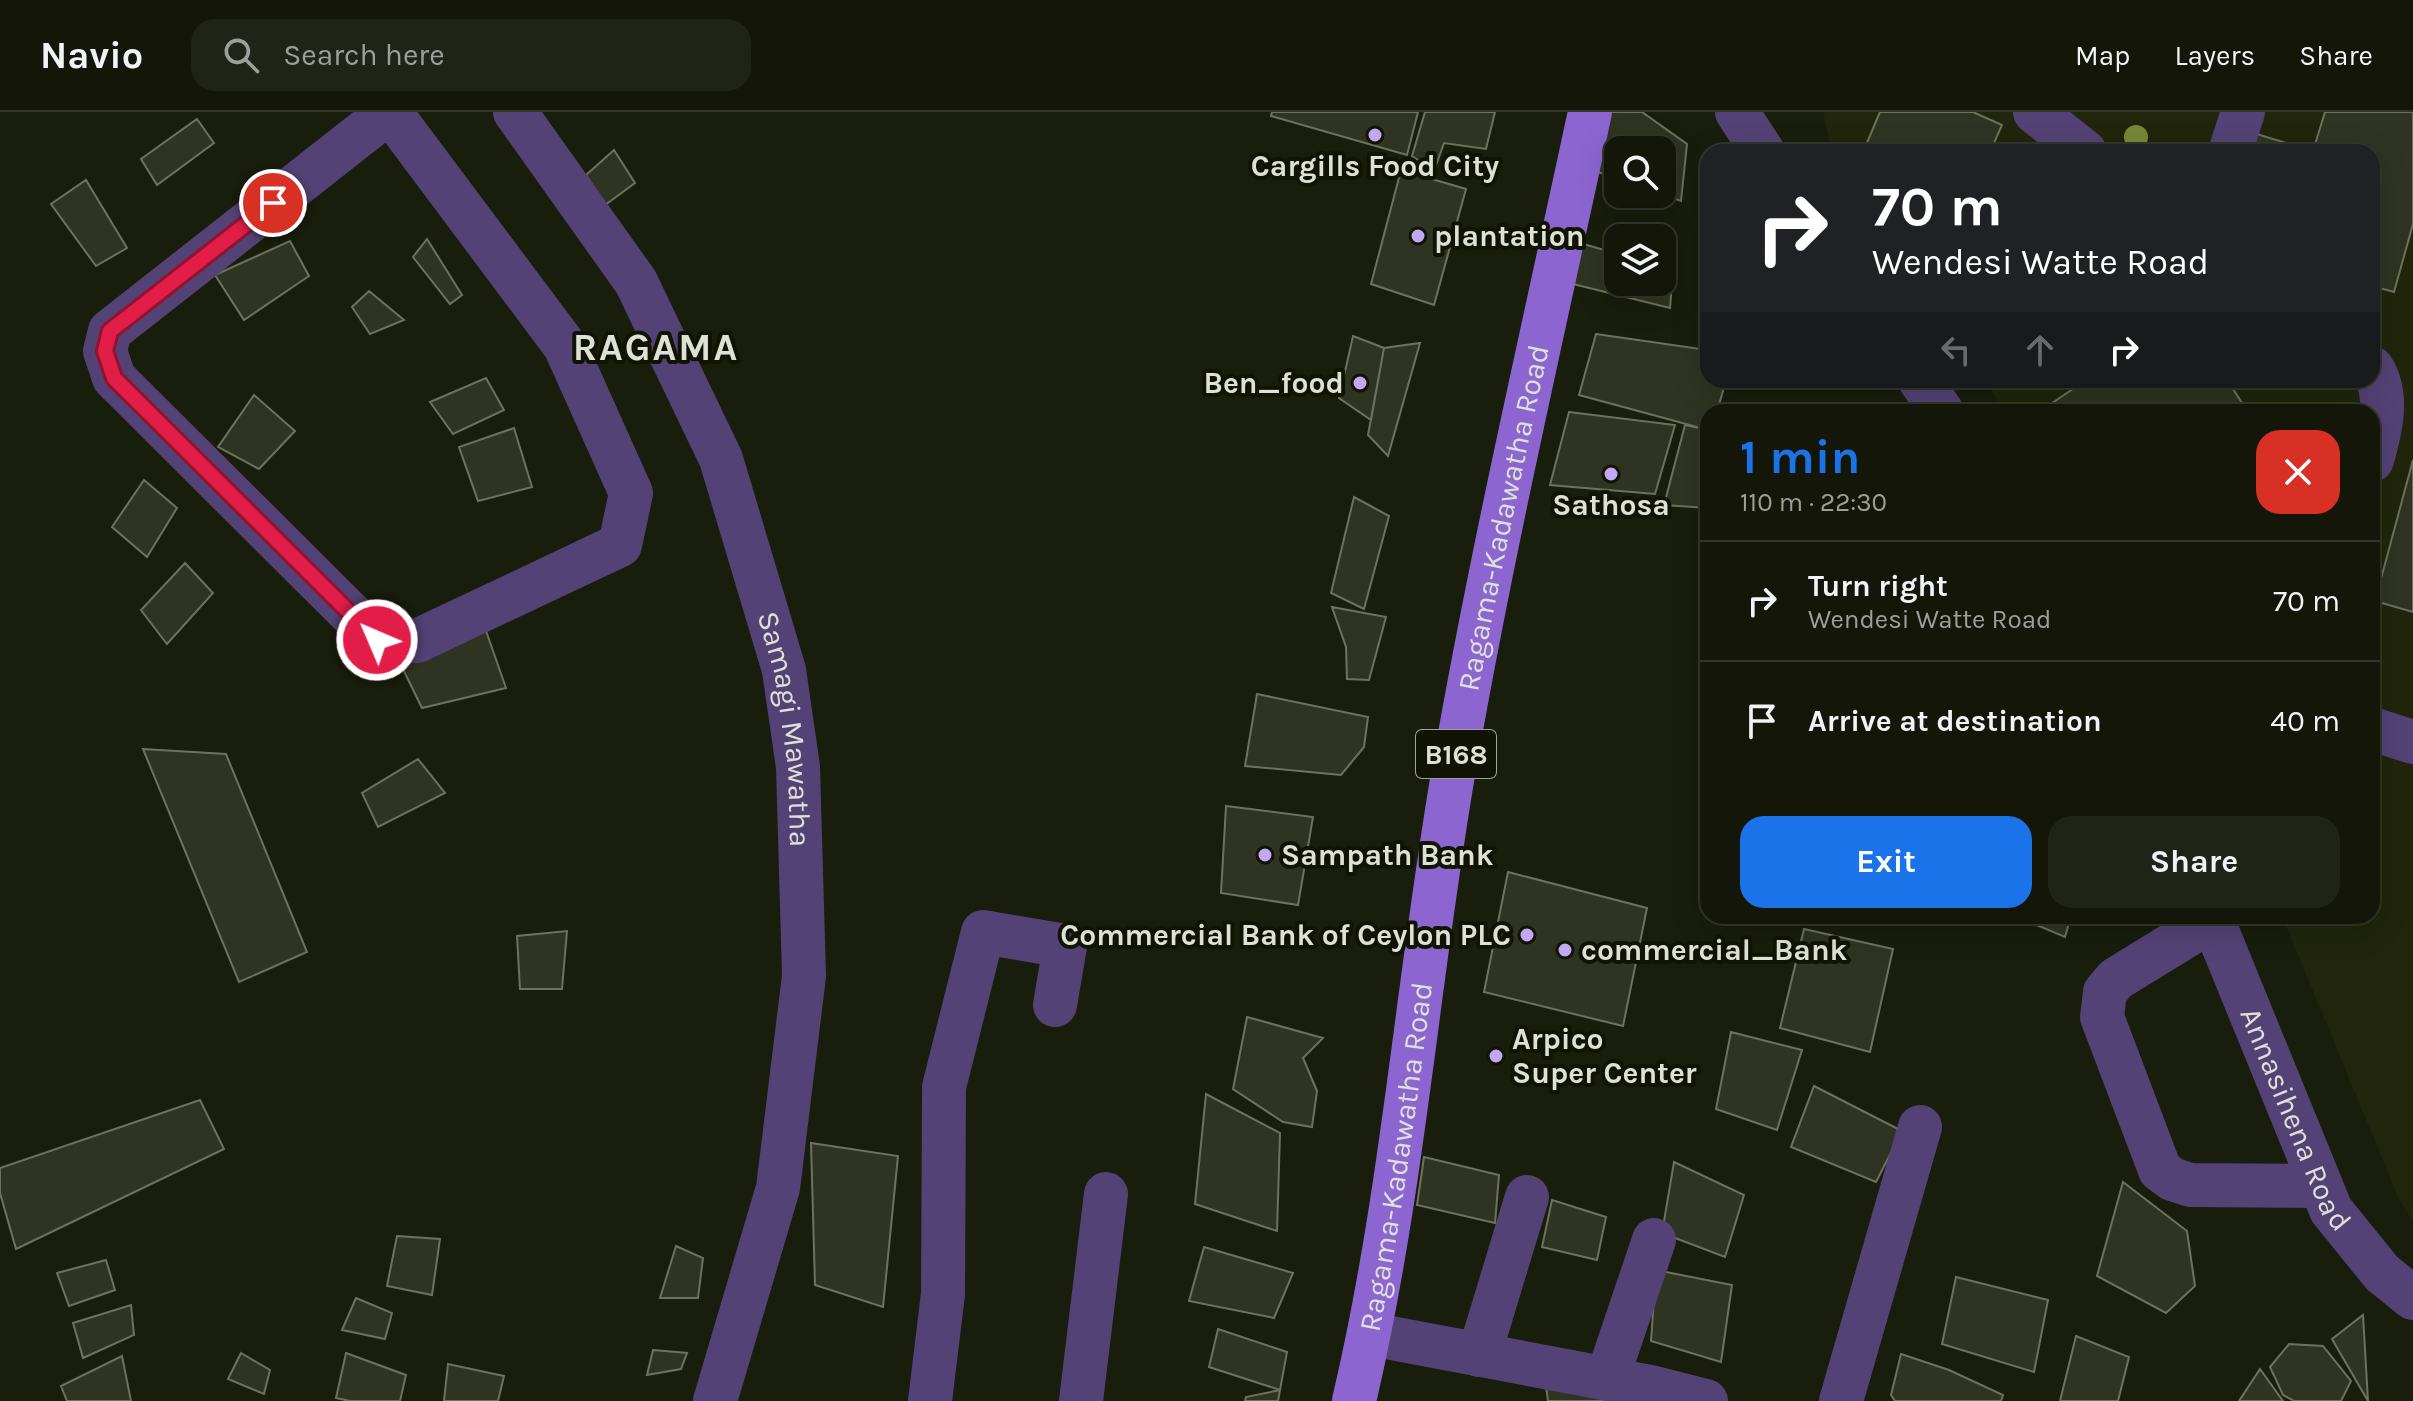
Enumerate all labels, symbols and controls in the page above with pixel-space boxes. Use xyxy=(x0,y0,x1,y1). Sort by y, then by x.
search box xyxy=(191,19,751,91)
text: Navio xyxy=(40,33,143,78)
icon: search xyxy=(219,33,263,77)
text: Search here xyxy=(283,37,445,73)
text: Map xyxy=(2075,39,2130,72)
text: Layers xyxy=(2174,39,2255,72)
text: Share xyxy=(2299,39,2373,72)
marker: Cargills Food City xyxy=(1366,126,1384,144)
map controls xyxy=(1604,136,1676,296)
button: search xyxy=(1604,136,1676,208)
place label: Cargills Food City xyxy=(1251,148,1499,184)
pin xyxy=(239,169,307,237)
text: 70 m xyxy=(1872,174,2003,239)
icon: right xyxy=(1740,176,1844,280)
icon: arrive xyxy=(251,181,295,225)
place label: plantation xyxy=(1434,218,1584,254)
button: layers xyxy=(1604,224,1676,296)
marker: plantation xyxy=(1409,227,1427,245)
text: Wendesi Watte Road xyxy=(1872,241,2209,283)
district label: RAGAMA xyxy=(573,325,739,370)
icon: left xyxy=(1934,328,1978,372)
icon: ahead xyxy=(2018,328,2062,372)
icon: right xyxy=(2102,328,2146,372)
street label: Ragama-Kadawatha Road xyxy=(1450,341,1557,694)
place label: Ben_food xyxy=(1204,365,1344,401)
marker: Ben_food xyxy=(1351,374,1369,392)
text: 1 min xyxy=(1740,429,1860,485)
button: close xyxy=(2256,430,2340,514)
marker: Sathosa xyxy=(1602,465,1620,483)
place label: Sathosa xyxy=(1552,487,1670,523)
text: 110 m · 22:30 xyxy=(1740,487,1887,518)
text: Turn right xyxy=(1808,568,1948,604)
icon: right xyxy=(1740,579,1784,623)
text: 70 m xyxy=(2273,583,2340,619)
position arrow xyxy=(335,598,419,682)
text: Wendesi Watte Road xyxy=(1808,604,2051,635)
street label: Samagi Mawatha xyxy=(749,607,818,847)
icon: arrive xyxy=(1740,699,1784,743)
text: Arrive at destination xyxy=(1808,703,2102,739)
text: 40 m xyxy=(2270,703,2340,739)
road number: B168 xyxy=(1416,730,1496,778)
button: Exit xyxy=(1740,816,2032,908)
button: Share xyxy=(2048,816,2340,908)
place label: Sampath Bank xyxy=(1281,837,1494,873)
marker: Sampath Bank xyxy=(1256,846,1274,864)
place label: Commercial Bank of Ceylon PLC xyxy=(1060,917,1511,953)
marker: Commercial Bank of Ceylon PLC xyxy=(1518,926,1536,944)
place label: commercial_Bank xyxy=(1581,932,1848,968)
marker: commercial_Bank xyxy=(1556,941,1574,959)
street label: Ragama-Kadawatha Road xyxy=(1352,980,1440,1335)
street label: Annasihena Road xyxy=(2232,1002,2359,1238)
place label: Arpico Super Center xyxy=(1512,1021,1697,1091)
marker: Arpico Super Center xyxy=(1487,1047,1505,1065)

